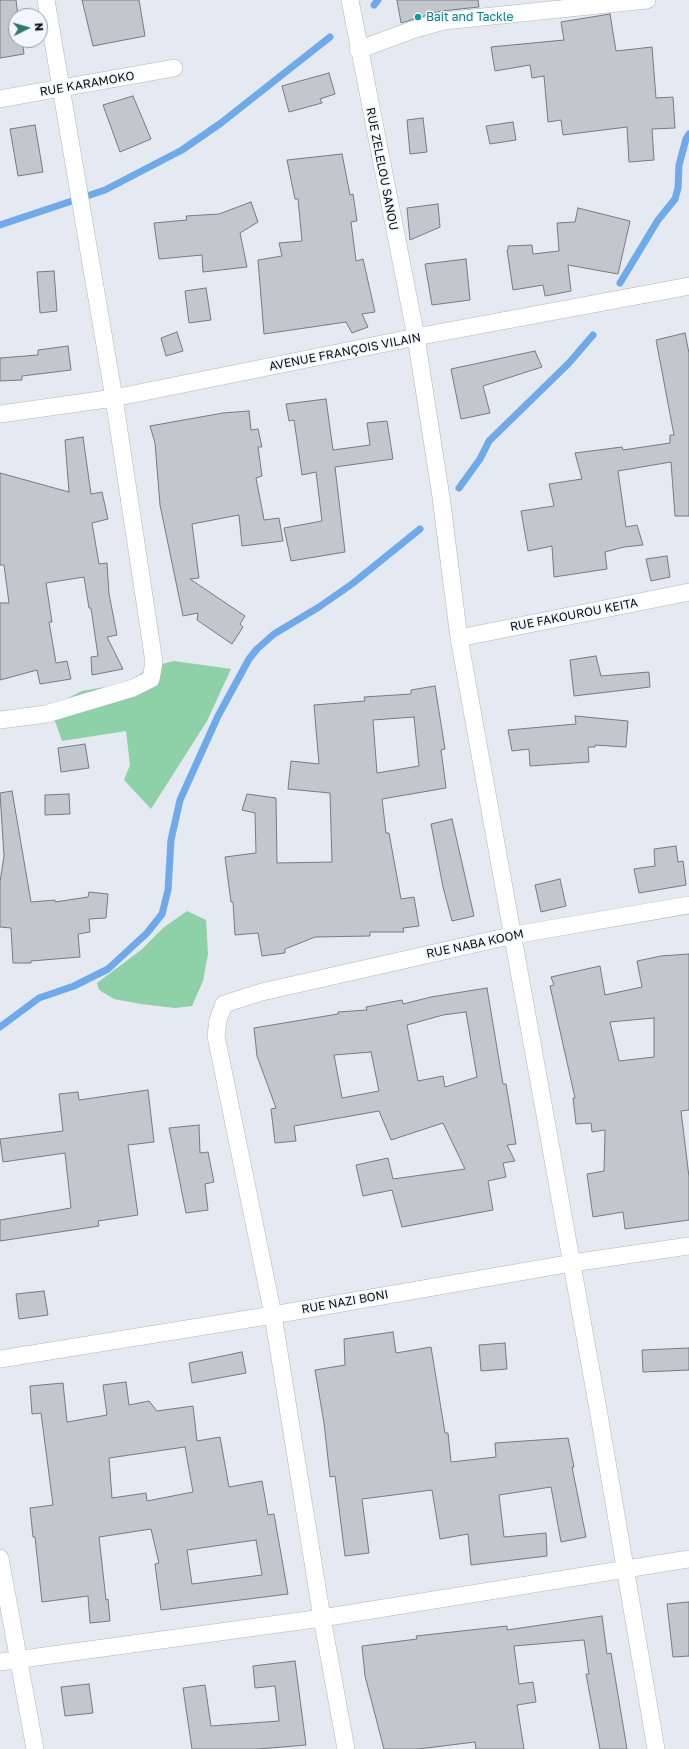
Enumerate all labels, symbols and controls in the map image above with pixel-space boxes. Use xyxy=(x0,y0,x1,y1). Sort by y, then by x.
north arrow xyxy=(8,8,48,48)
place label: Bait and Tackle xyxy=(426,10,514,24)
marker: Bait and Tackle xyxy=(413,12,423,22)
text: N xyxy=(33,22,46,32)
street label: RUE KARAMOKO xyxy=(38,69,136,99)
street label: RUE ZELELOU SANOU xyxy=(363,106,401,232)
street label: AVENUE FRANÇOIS VILAIN xyxy=(268,330,422,374)
street label: RUE FAKOUROU KEITA xyxy=(509,596,639,634)
street label: RUE NABA KOOM xyxy=(425,927,525,961)
street label: RUE NAZI BONI xyxy=(300,1287,390,1317)

